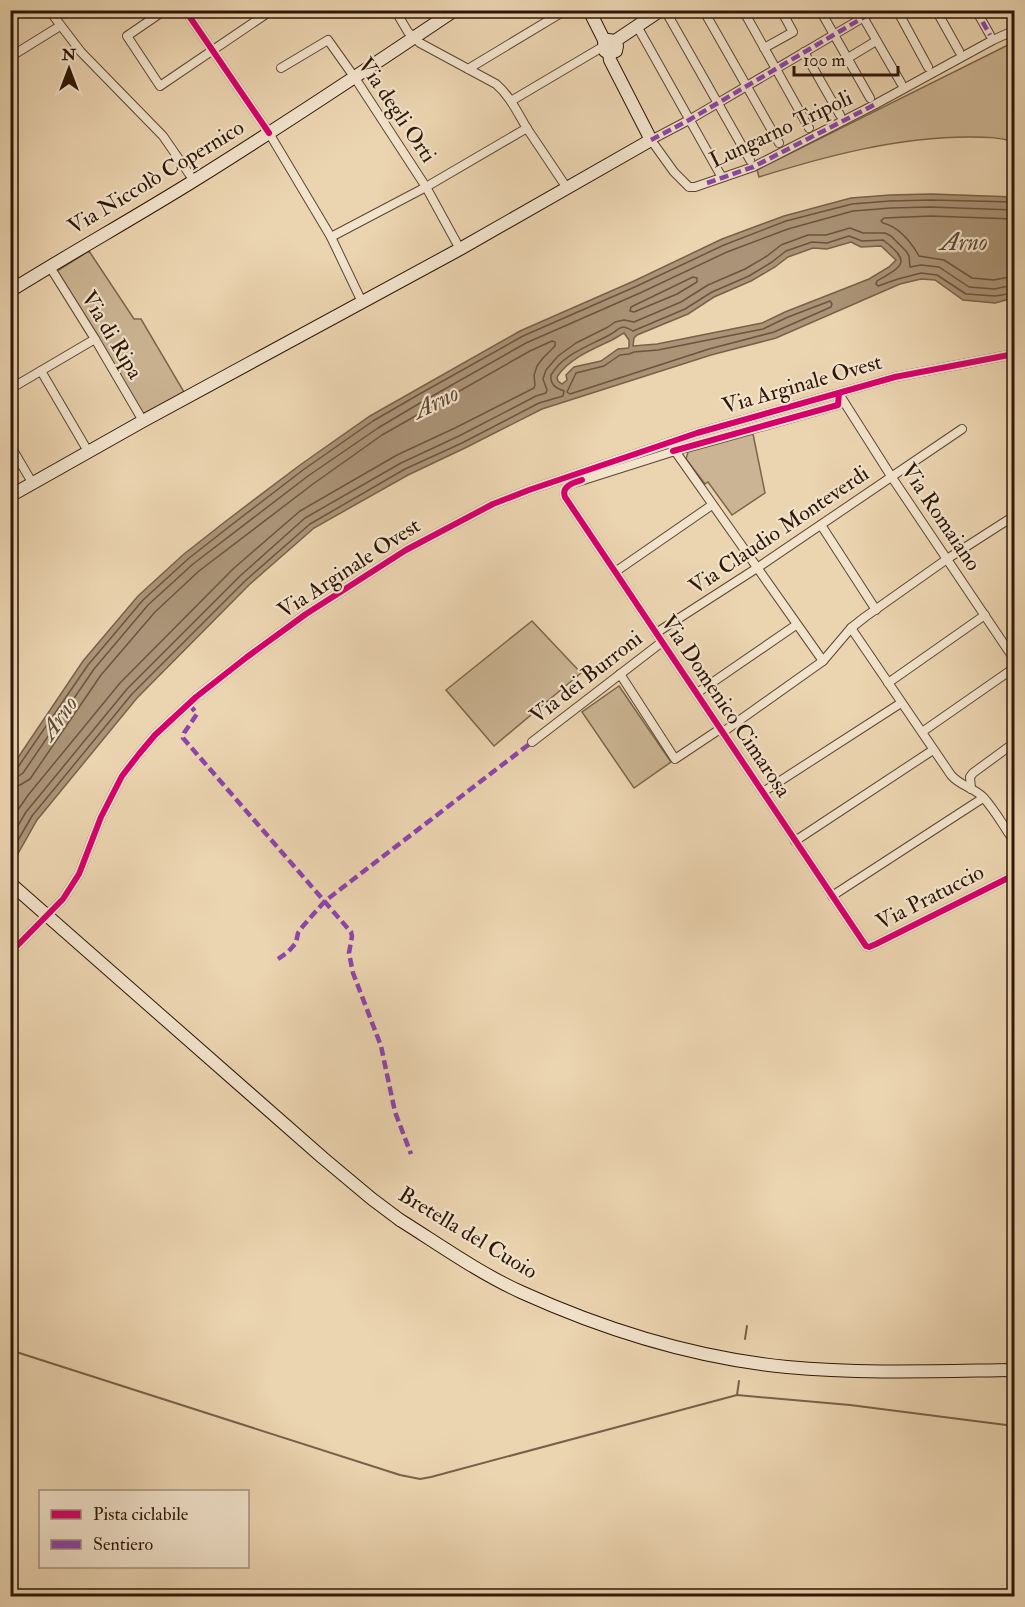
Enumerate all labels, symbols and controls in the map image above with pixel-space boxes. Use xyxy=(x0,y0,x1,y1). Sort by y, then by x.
north arrow xyxy=(39,39,99,99)
scale bar xyxy=(794,39,898,77)
text: N xyxy=(61,45,77,65)
text: 100 m xyxy=(803,49,846,72)
street label: Via degli Orti xyxy=(352,52,443,168)
street label: Lungarno Tripoli xyxy=(705,84,857,175)
street label: Via Niccolò Copernico xyxy=(63,113,250,242)
water label: Arno xyxy=(937,227,988,258)
street label: Via di Ripa xyxy=(74,286,150,386)
street label: Via Arginale Ovest xyxy=(719,348,885,420)
water label: Arno xyxy=(405,378,464,428)
street label: Via Romaiano xyxy=(895,458,987,576)
street label: Via Claudio Monteverdi xyxy=(684,459,874,601)
street label: Via Arginale Ovest xyxy=(272,511,426,625)
street label: Via Domenico Cimarosa xyxy=(655,609,798,803)
street label: Via dei Burroni xyxy=(524,624,648,730)
water label: Arno xyxy=(31,690,85,749)
street label: Via Pratuccio xyxy=(871,858,989,936)
street label: Bretella del Cuoio xyxy=(393,1180,543,1286)
legend xyxy=(39,1490,249,1568)
text: Pista ciclabile xyxy=(93,1503,189,1526)
text: Sentiero xyxy=(93,1533,153,1556)

